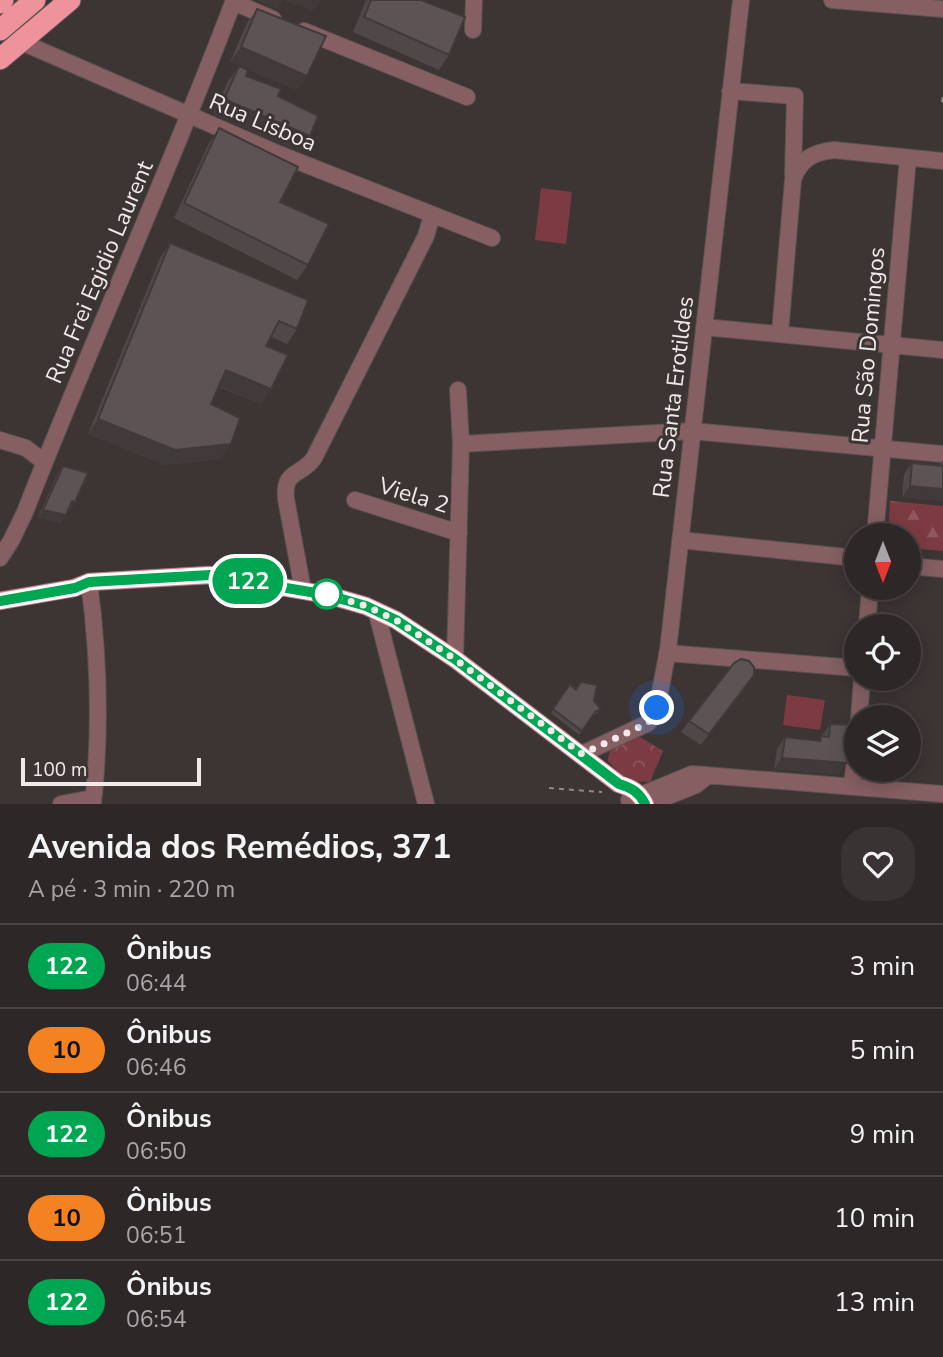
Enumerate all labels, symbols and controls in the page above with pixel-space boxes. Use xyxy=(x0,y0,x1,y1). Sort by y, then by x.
street label: Rua Lisboa xyxy=(204,86,321,159)
street label: Rua Frei Egidio Laurent xyxy=(39,155,161,388)
street label: Rua São Domingos xyxy=(844,246,893,444)
street label: Rua Santa Erotildes xyxy=(646,294,701,500)
street label: Viela 2 xyxy=(374,470,453,521)
north arrow xyxy=(844,523,920,600)
map controls xyxy=(844,523,921,782)
line badge: 122 xyxy=(208,558,288,604)
text: 122 xyxy=(226,565,270,597)
unlabelled marker xyxy=(312,579,342,609)
button: locate xyxy=(844,614,921,691)
your location xyxy=(639,690,674,725)
button: layers xyxy=(844,705,921,782)
scale bar xyxy=(21,755,201,787)
text: 100 m xyxy=(32,757,87,783)
text: Avenida dos Remédios, 371 xyxy=(28,825,451,870)
button: heart xyxy=(841,827,915,901)
text: A pé · 3 min · 220 m xyxy=(28,874,235,905)
text: Ônibus xyxy=(126,933,212,968)
text: 3 min xyxy=(850,949,915,984)
text: 122 xyxy=(45,950,88,982)
text: 06:44 xyxy=(126,968,186,999)
text: Ônibus xyxy=(126,1017,212,1052)
text: 5 min xyxy=(850,1033,915,1068)
text: 10 xyxy=(52,1034,81,1066)
text: 06:46 xyxy=(126,1052,186,1083)
text: Ônibus xyxy=(126,1101,212,1136)
text: 9 min xyxy=(850,1117,915,1152)
text: 122 xyxy=(45,1118,88,1150)
text: 06:50 xyxy=(126,1136,186,1167)
text: Ônibus xyxy=(126,1185,212,1220)
text: 10 min xyxy=(834,1201,915,1236)
text: 10 xyxy=(52,1202,81,1234)
text: 06:51 xyxy=(126,1220,186,1251)
text: Ônibus xyxy=(126,1269,212,1304)
text: 13 min xyxy=(834,1285,915,1320)
text: 122 xyxy=(45,1286,88,1318)
text: 06:54 xyxy=(126,1304,186,1335)

